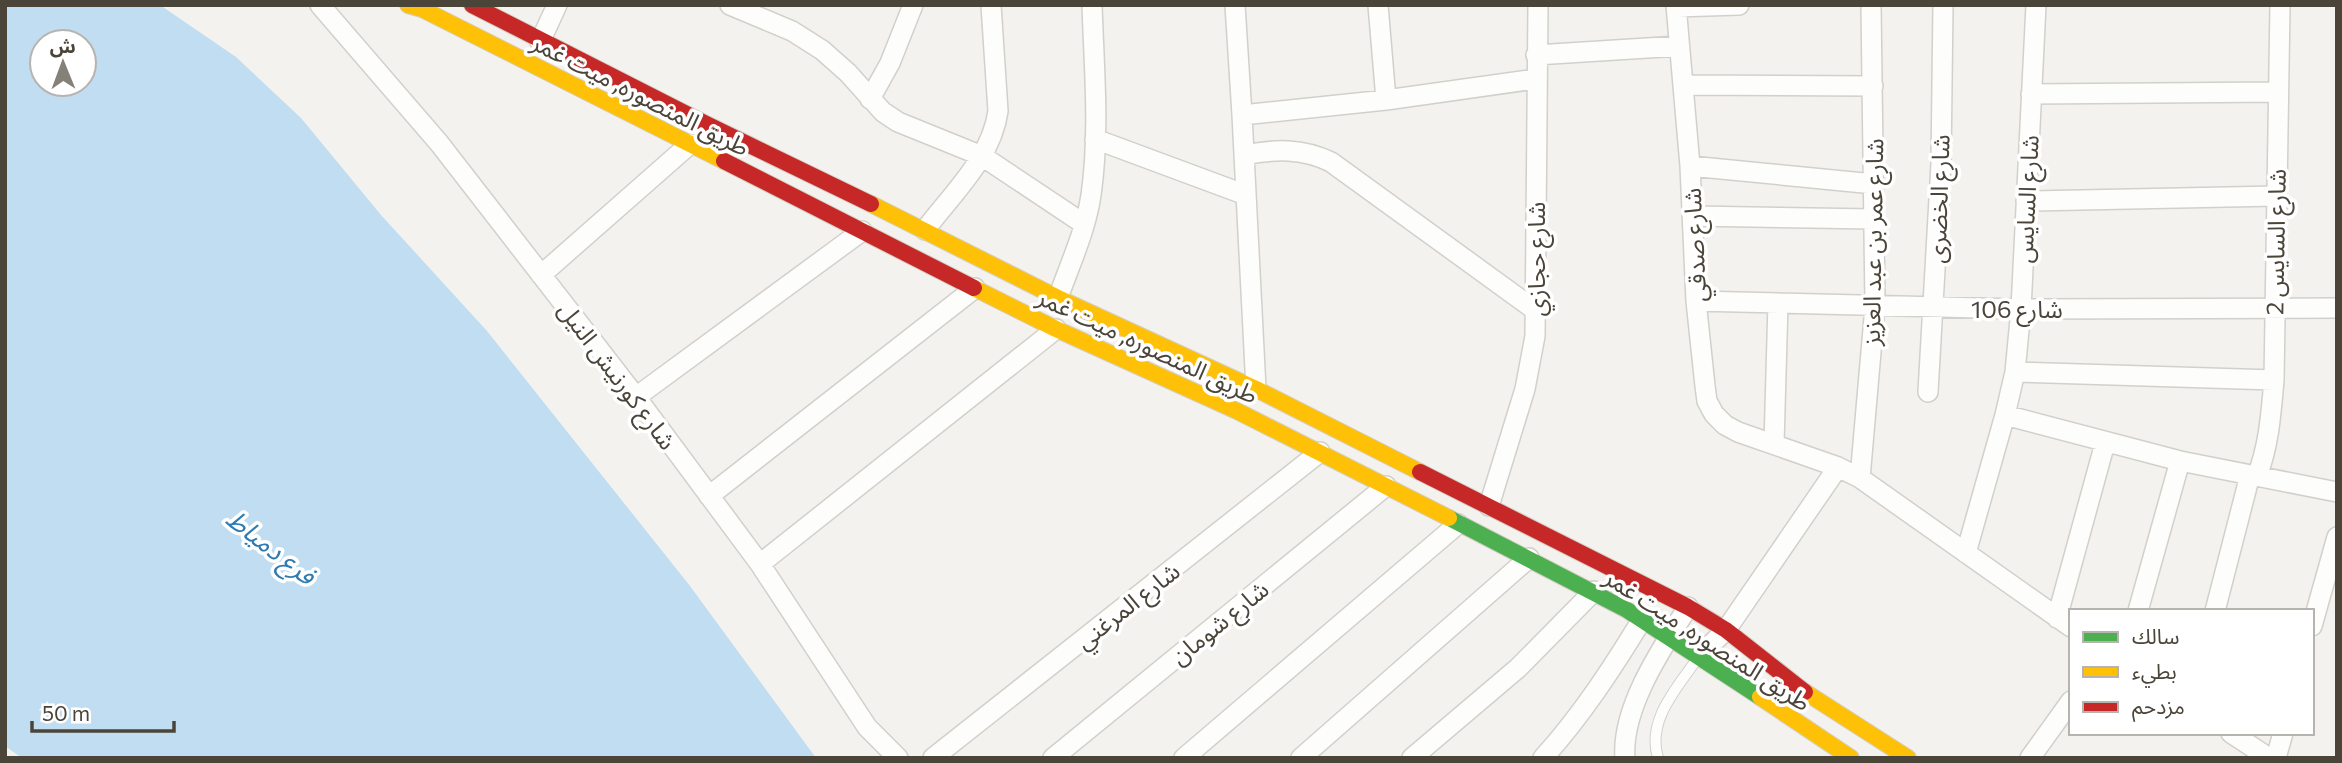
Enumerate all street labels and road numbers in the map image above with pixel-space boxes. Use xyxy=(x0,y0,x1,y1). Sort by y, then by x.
street label: طريق المنصوره, ميت غمر xyxy=(526,26,754,163)
street label: شارع الخضرى xyxy=(1921,134,1959,264)
street label: شارع السايس xyxy=(2008,134,2048,264)
street label: شارع عمر بن عبد العزيز xyxy=(1856,138,1892,347)
street label: شارع السايس 2 xyxy=(2259,169,2295,315)
street label: شارع صدقي xyxy=(1677,187,1717,303)
street label: شارع حجازي xyxy=(1521,202,1555,316)
street label: طريق المنصوره, ميت غمر xyxy=(1031,281,1263,411)
street label: شارع 106 xyxy=(1971,294,2063,327)
street label: شارع كورنيش النيل xyxy=(550,295,683,457)
street label: شارع المرغني xyxy=(1069,555,1188,659)
street label: طريق المنصوره, ميت غمر xyxy=(1598,561,1816,718)
street label: شارع شومان xyxy=(1164,574,1276,673)

